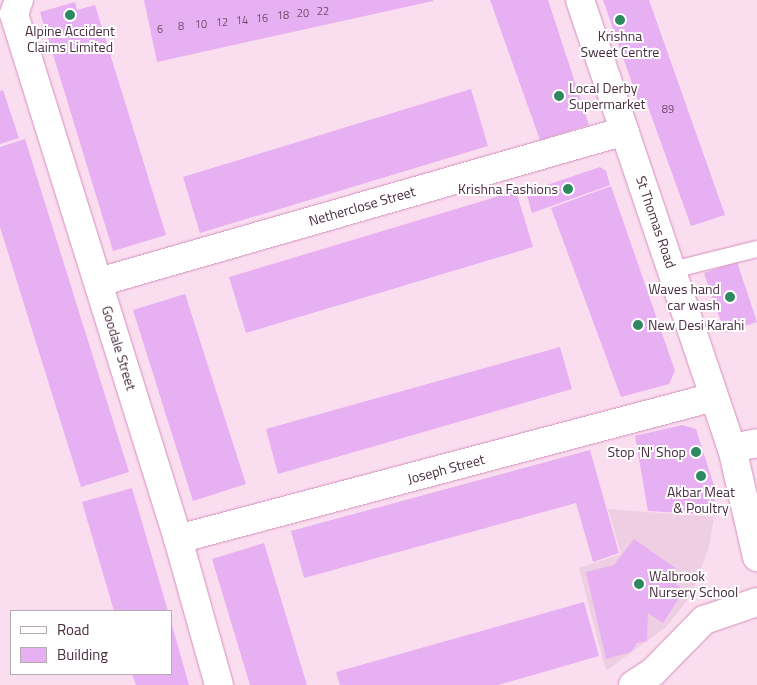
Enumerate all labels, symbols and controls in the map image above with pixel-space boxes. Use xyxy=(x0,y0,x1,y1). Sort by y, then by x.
house number: 22 xyxy=(317,4,329,18)
house number: 20 xyxy=(297,6,309,20)
house number: 18 xyxy=(277,8,289,22)
marker: Alpine Accident Claims Limited xyxy=(64,9,76,21)
house number: 16 xyxy=(256,11,268,25)
house number: 14 xyxy=(236,13,248,27)
marker: Krishna Sweet Centre xyxy=(614,14,626,26)
house number: 12 xyxy=(216,15,228,29)
house number: 10 xyxy=(195,17,207,31)
house number: 8 xyxy=(178,19,184,33)
house number: 6 xyxy=(157,22,163,36)
place label: Alpine Accident Claims Limited xyxy=(25,23,115,56)
place label: Krishna Sweet Centre xyxy=(581,28,659,60)
place label: Local Derby Supermarket xyxy=(569,80,645,112)
marker: Local Derby Supermarket xyxy=(553,90,565,102)
house number: 89 xyxy=(662,102,674,116)
street label: St Thomas Road xyxy=(632,174,680,270)
place label: Krishna Fashions xyxy=(458,181,558,197)
street label: Netherclose Street xyxy=(307,183,417,229)
marker: Krishna Fashions xyxy=(562,183,574,195)
place label: Waves hand car wash xyxy=(648,281,720,314)
marker: Waves hand car wash xyxy=(724,291,736,303)
street label: Goodale Street xyxy=(98,304,140,392)
place label: New Desi Karahi xyxy=(648,317,744,333)
marker: New Desi Karahi xyxy=(632,319,644,331)
place label: Stop 'N' Shop xyxy=(608,444,686,460)
marker: Stop 'N' Shop xyxy=(690,446,702,458)
street label: Joseph Street xyxy=(406,451,486,487)
marker: Akbar Meat & Poultry xyxy=(695,470,707,482)
place label: Akbar Meat & Poultry xyxy=(667,484,735,516)
place label: Walbrook Nursery School xyxy=(649,568,738,600)
marker: Walbrook Nursery School xyxy=(633,578,645,590)
legend xyxy=(10,610,172,675)
text: Road xyxy=(57,618,89,641)
text: Building xyxy=(57,643,108,666)

